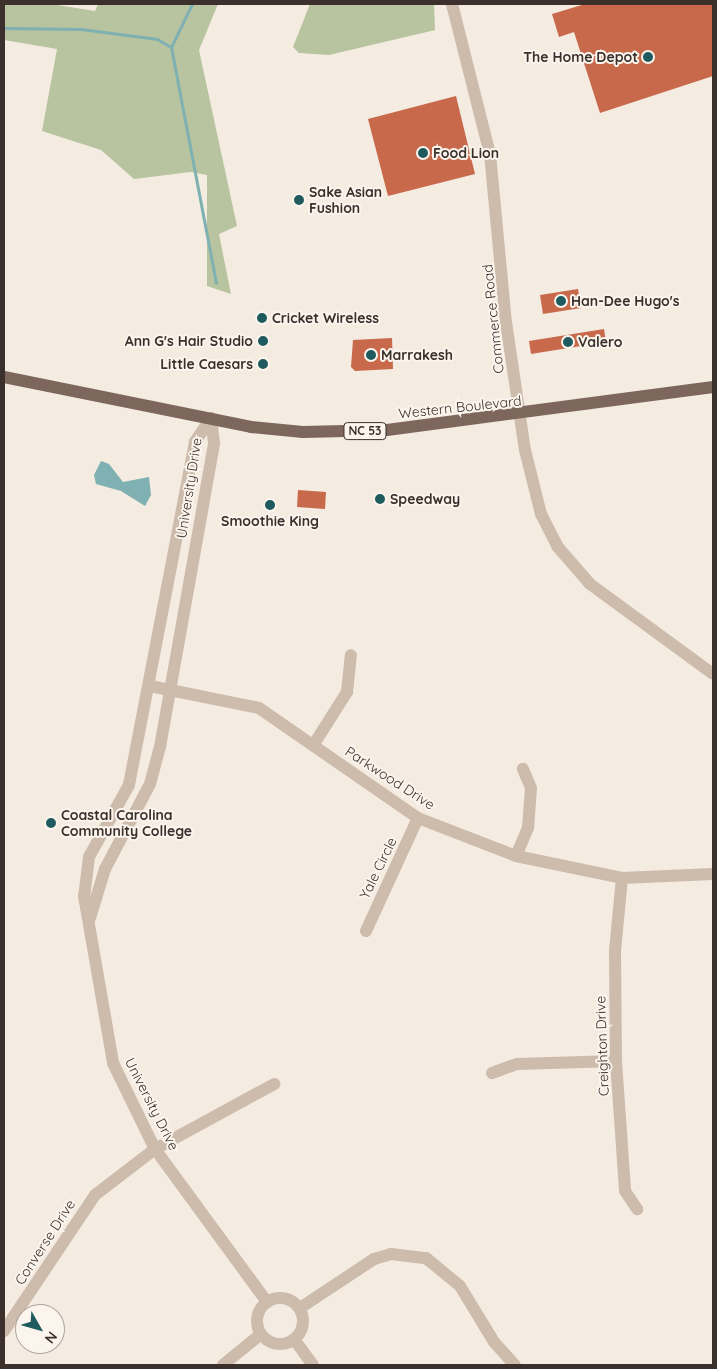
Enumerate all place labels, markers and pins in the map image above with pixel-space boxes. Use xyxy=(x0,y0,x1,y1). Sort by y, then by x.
place label: The Home Depot xyxy=(523,49,638,65)
marker: The Home Depot xyxy=(642,51,654,63)
place label: Food Lion xyxy=(433,145,499,161)
marker: Food Lion xyxy=(417,147,429,159)
place label: Sake Asian Fushion xyxy=(309,184,382,216)
marker: Sake Asian Fushion xyxy=(293,194,305,206)
place label: Han-Dee Hugo's xyxy=(571,293,680,309)
marker: Han-Dee Hugo's xyxy=(555,295,567,307)
place label: Cricket Wireless xyxy=(272,310,379,326)
marker: Cricket Wireless xyxy=(256,312,268,324)
place label: Ann G's Hair Studio xyxy=(125,333,253,349)
place label: Valero xyxy=(578,334,623,350)
marker: Ann G's Hair Studio xyxy=(257,335,269,347)
marker: Valero xyxy=(562,336,574,348)
place label: Marrakesh xyxy=(381,347,453,363)
marker: Marrakesh xyxy=(365,349,377,361)
place label: Little Caesars xyxy=(160,356,253,372)
marker: Little Caesars xyxy=(257,358,269,370)
place label: Speedway xyxy=(390,491,460,507)
marker: Speedway xyxy=(374,493,386,505)
marker: Smoothie King xyxy=(264,499,276,511)
place label: Smoothie King xyxy=(221,513,319,529)
place label: Coastal Carolina Community College xyxy=(61,807,192,840)
marker: Coastal Carolina Community College xyxy=(45,817,57,829)

